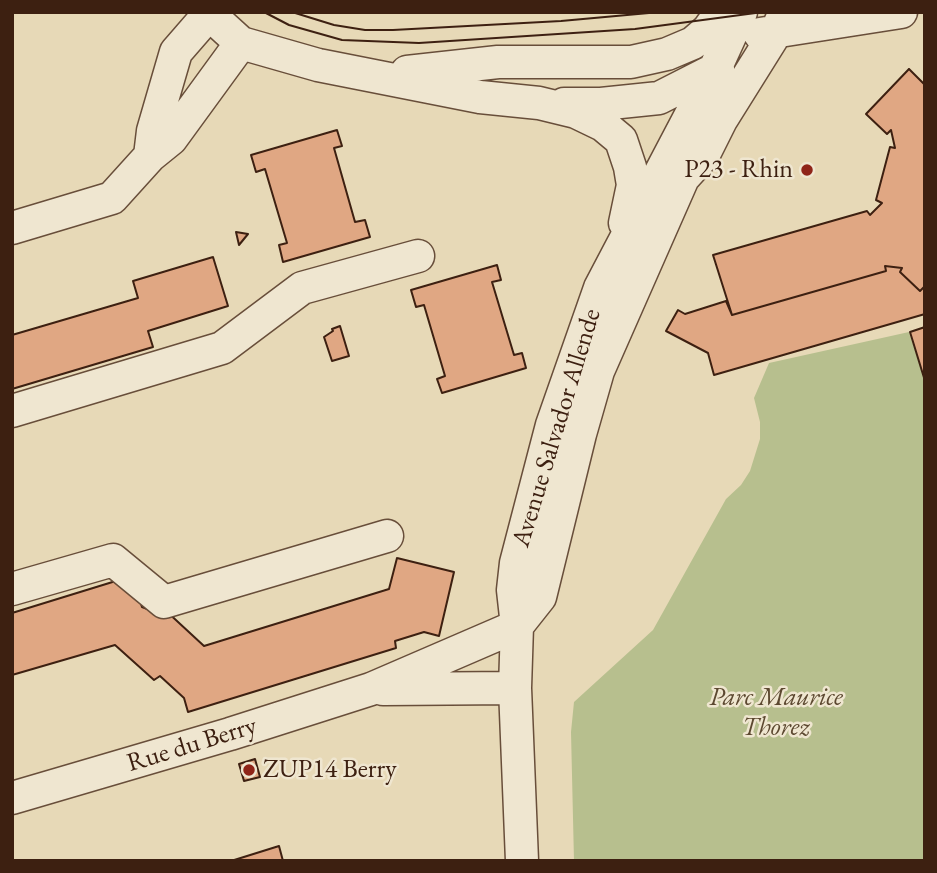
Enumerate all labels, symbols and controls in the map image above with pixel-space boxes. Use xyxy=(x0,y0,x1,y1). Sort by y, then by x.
place label: P23 - Rhin xyxy=(684,154,793,186)
marker: P23 - Rhin xyxy=(799,162,815,178)
street label: Avenue Salvador Allende xyxy=(506,305,608,551)
park label: Parc Maurice Thorez xyxy=(709,682,843,744)
street label: Rue du Berry xyxy=(123,711,261,779)
place label: ZUP14 Berry xyxy=(263,754,397,786)
marker: ZUP14 Berry xyxy=(241,762,257,778)

